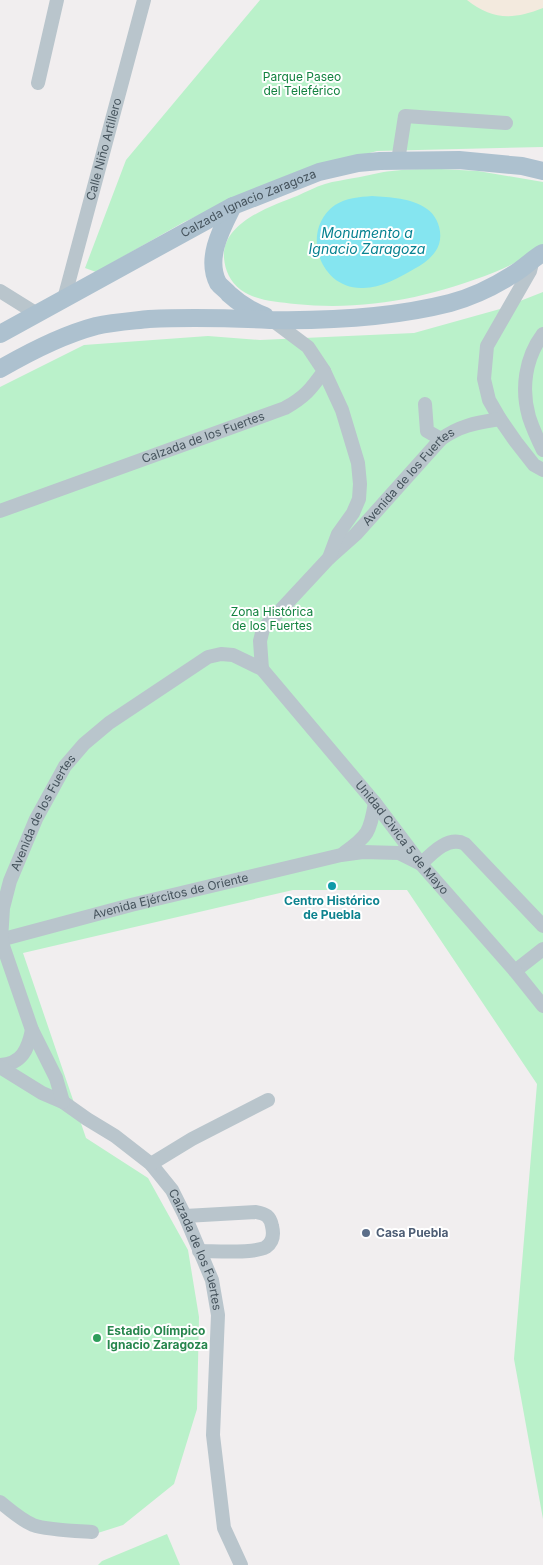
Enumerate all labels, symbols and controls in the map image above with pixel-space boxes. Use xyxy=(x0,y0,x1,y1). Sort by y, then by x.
park label: Parque Paseo del Teleférico xyxy=(263,69,341,98)
street label: Calle Niño Artillero xyxy=(83,96,124,202)
street label: Calzada Ignacio Zaragoza xyxy=(178,166,318,240)
water label: Monumento a Ignacio Zaragoza xyxy=(309,224,426,257)
street label: Calzada de los Fuertes xyxy=(140,408,266,466)
street label: Avenida de los Fuertes xyxy=(359,424,457,529)
park label: Zona Histórica de los Fuertes xyxy=(231,604,313,633)
street label: Avenida de los Fuertes xyxy=(7,751,79,873)
street label: Unidad Civica 5 de Mayo xyxy=(352,777,452,898)
street label: Avenida Ejércitos de Oriente xyxy=(91,869,250,922)
marker: Centro Histórico de Puebla xyxy=(326,880,338,892)
place label: Centro Histórico de Puebla xyxy=(284,893,380,922)
street label: Calzada de los Fuertes xyxy=(166,1186,225,1312)
place label: Casa Puebla xyxy=(376,1225,449,1240)
marker: Casa Puebla xyxy=(360,1227,372,1239)
place label: Estadio Olímpico Ignacio Zaragoza xyxy=(107,1323,208,1352)
marker: Estadio Olímpico Ignacio Zaragoza xyxy=(91,1332,103,1344)

